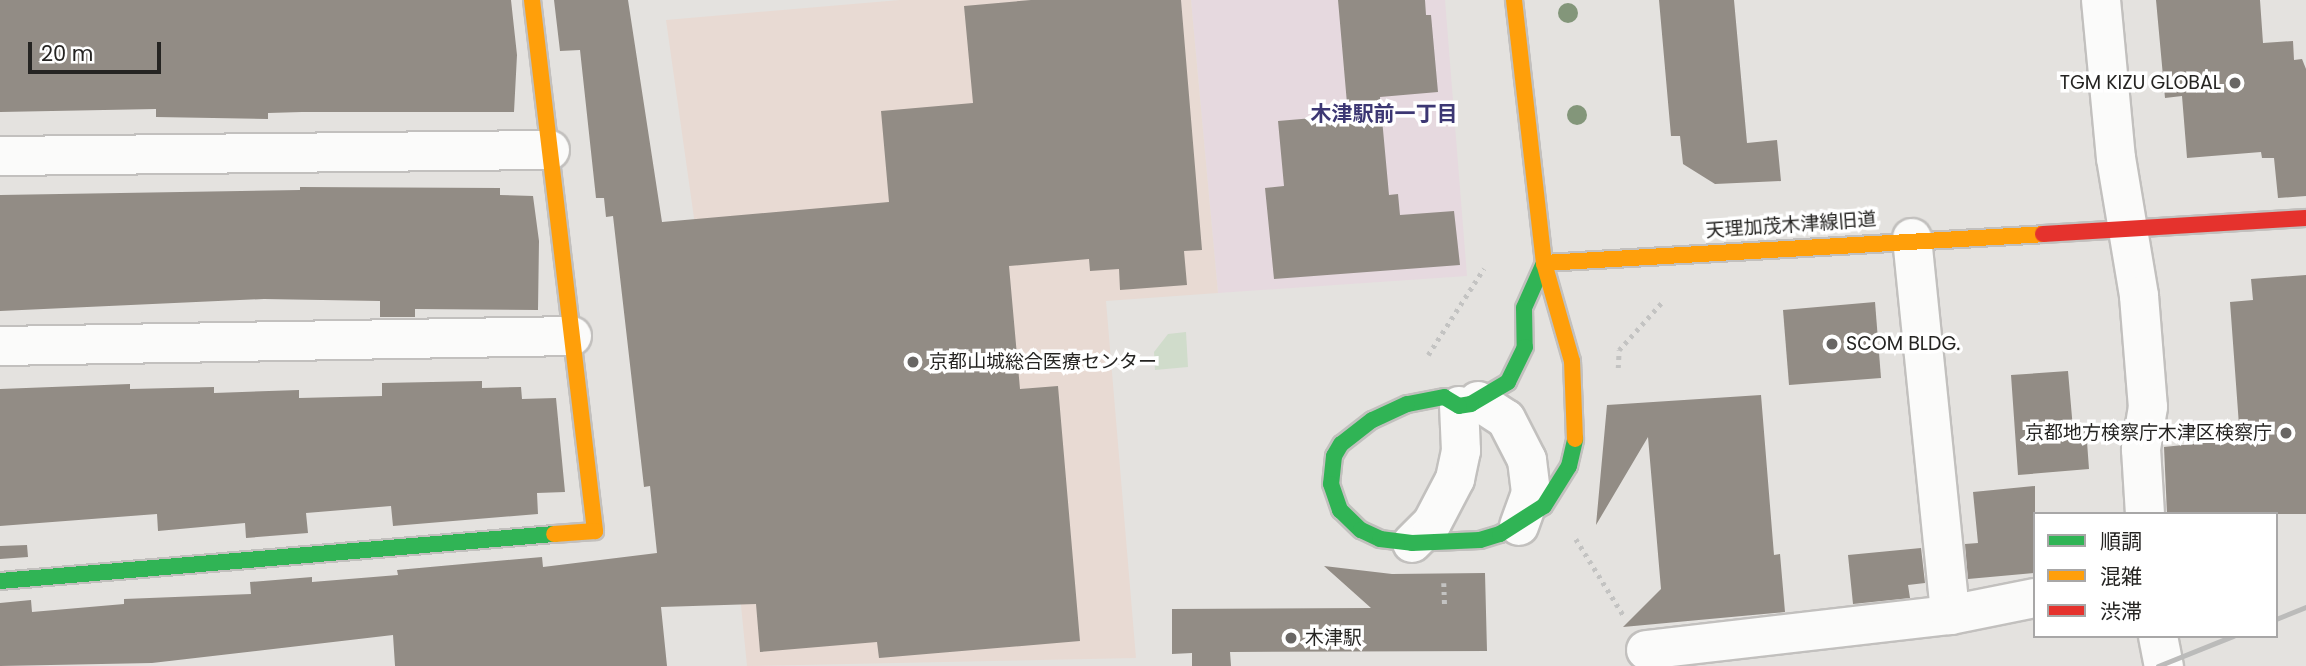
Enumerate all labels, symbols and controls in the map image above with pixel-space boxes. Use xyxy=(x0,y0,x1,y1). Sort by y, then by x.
scale bar xyxy=(32,28,164,72)
text: 20 m xyxy=(41,39,94,68)
place label: TGM KIZU GLOBAL xyxy=(2060,72,2221,94)
marker: TGM KIZU GLOBAL xyxy=(2227,75,2243,91)
district label: 木津駅前一丁目 xyxy=(1311,101,1457,127)
street label: 天理加茂木津線旧道 xyxy=(1705,208,1877,242)
place label: SCOM BLDG. xyxy=(1846,333,1960,355)
marker: SCOM BLDG. xyxy=(1824,336,1840,352)
place label: 京都山城総合医療センター xyxy=(929,351,1157,373)
marker: 京都山城総合医療センター xyxy=(903,352,923,372)
place label: 京都地方検察庁木津区検察庁 xyxy=(2025,422,2272,444)
marker: 京都地方検察庁木津区検察庁 xyxy=(2278,425,2294,441)
legend xyxy=(2033,512,2278,638)
text: 順調 xyxy=(2100,527,2142,556)
text: 混雑 xyxy=(2100,562,2142,591)
text: 渋滞 xyxy=(2100,597,2142,626)
place label: 木津駅 xyxy=(1305,627,1362,649)
marker: 木津駅 xyxy=(1283,630,1299,646)

